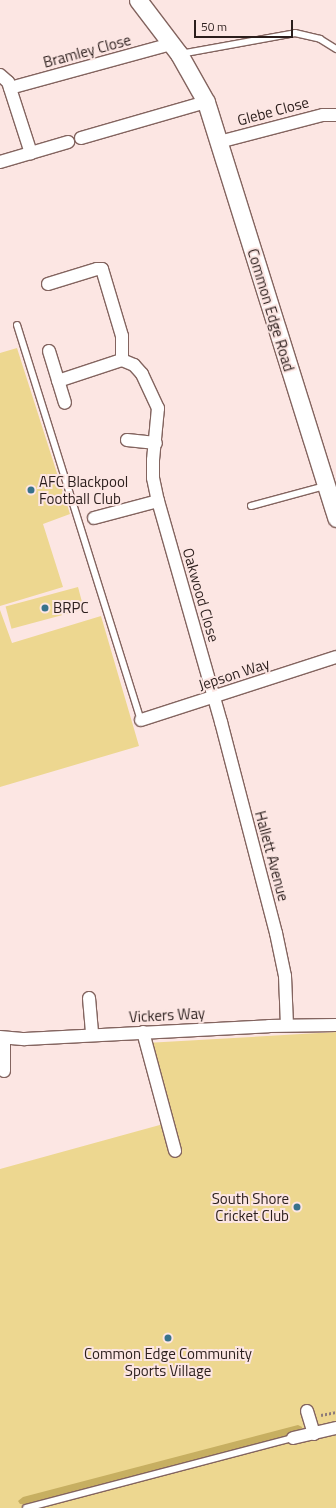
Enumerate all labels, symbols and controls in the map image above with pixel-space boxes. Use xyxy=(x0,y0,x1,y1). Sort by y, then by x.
scale bar xyxy=(196,12,295,38)
text: 50 m xyxy=(201,17,227,36)
street label: Bramley Close xyxy=(41,31,133,71)
street label: Glebe Close xyxy=(235,93,311,129)
street label: Common Edge Road xyxy=(244,246,298,374)
place label: AFC Blackpool Football Club xyxy=(39,472,128,507)
marker: AFC Blackpool Football Club xyxy=(26,485,36,495)
street label: Oakwood Close xyxy=(179,546,223,644)
place label: BRPC xyxy=(53,599,89,617)
marker: BRPC xyxy=(40,603,50,613)
street label: Jepson Way xyxy=(196,654,272,694)
street label: Hallett Avenue xyxy=(251,809,293,903)
street label: Vickers Way xyxy=(128,1004,206,1026)
place label: South Shore Cricket Club xyxy=(212,1189,289,1224)
marker: South Shore Cricket Club xyxy=(292,1202,302,1212)
marker: Common Edge Community Sports Village xyxy=(163,1333,173,1343)
place label: Common Edge Community Sports Village xyxy=(84,1344,252,1379)

